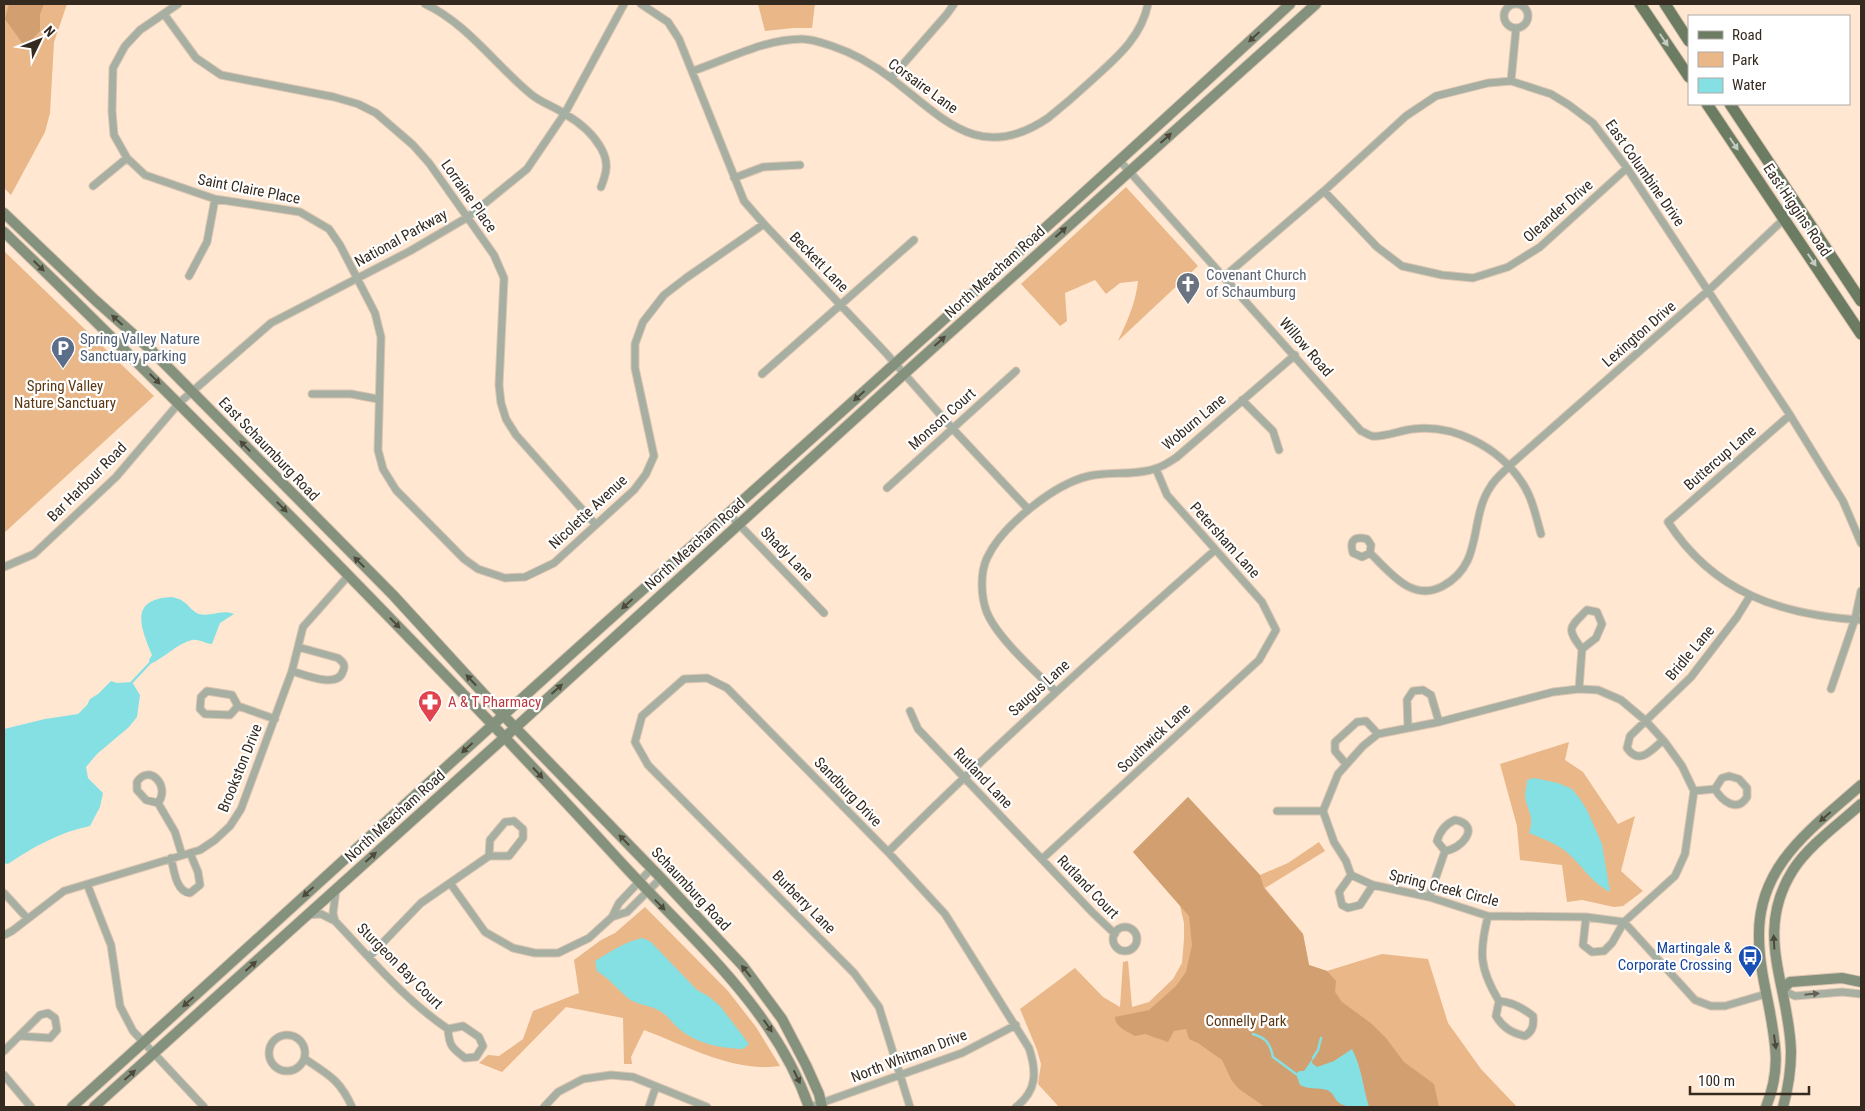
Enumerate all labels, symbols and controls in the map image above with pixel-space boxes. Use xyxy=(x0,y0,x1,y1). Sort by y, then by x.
north arrow xyxy=(15,15,65,65)
legend xyxy=(1688,15,1850,105)
text: N xyxy=(41,23,58,40)
text: Road xyxy=(1732,26,1762,44)
one-way arrow xyxy=(1249,31,1261,43)
one-way arrow xyxy=(1659,33,1669,47)
text: Park xyxy=(1732,51,1759,69)
street label: Corsaire Lane xyxy=(885,55,961,117)
text: Water xyxy=(1732,76,1767,94)
street label: East Columbine Drive xyxy=(1602,116,1688,230)
one-way arrow xyxy=(1160,132,1172,144)
one-way arrow xyxy=(1729,138,1739,151)
street label: Lorraine Place xyxy=(437,156,501,236)
street label: East Higgins Road xyxy=(1759,160,1835,260)
street label: Saint Claire Place xyxy=(196,170,302,208)
street label: Oleander Drive xyxy=(1520,176,1596,246)
street label: National Parkway xyxy=(352,205,450,271)
street label: North Meacham Road xyxy=(941,222,1049,322)
one-way arrow xyxy=(1055,227,1068,238)
street label: Beckett Lane xyxy=(786,228,852,296)
one-way arrow xyxy=(1807,253,1816,266)
one-way arrow xyxy=(33,260,45,272)
place label: Covenant Church of Schaumburg xyxy=(1206,266,1306,301)
church icon: Covenant Church of Schaumburg xyxy=(1175,271,1201,305)
street label: Lexington Drive xyxy=(1599,297,1679,371)
one-way arrow xyxy=(111,314,124,325)
street label: Willow Road xyxy=(1275,314,1337,380)
place label: Spring Valley Nature Sanctuary parking xyxy=(80,330,200,365)
parking icon: Spring Valley Nature Sanctuary parking xyxy=(50,335,76,369)
one-way arrow xyxy=(934,335,946,347)
one-way arrow xyxy=(149,373,161,385)
park label: Spring Valley Nature Sanctuary xyxy=(14,377,116,412)
street label: Monson Court xyxy=(905,384,979,454)
one-way arrow xyxy=(853,390,865,402)
street label: Woburn Lane xyxy=(1159,390,1229,454)
street label: East Schaumburg Road xyxy=(215,393,323,505)
street label: Buttercup Lane xyxy=(1680,422,1760,494)
street label: Bar Harbour Road xyxy=(44,439,130,525)
one-way arrow xyxy=(239,440,251,452)
street label: Nicolette Avenue xyxy=(545,471,631,553)
street label: North Meacham Road xyxy=(641,494,749,594)
street label: Petersham Lane xyxy=(1186,498,1264,582)
one-way arrow xyxy=(276,501,288,513)
street label: Shady Lane xyxy=(757,523,817,585)
one-way arrow xyxy=(353,556,365,568)
one-way arrow xyxy=(622,598,634,610)
one-way arrow xyxy=(389,617,401,629)
street label: Bridle Lane xyxy=(1662,622,1718,684)
street label: Saugus Lane xyxy=(1005,656,1073,720)
one-way arrow xyxy=(465,674,477,686)
one-way arrow xyxy=(551,684,564,695)
pharmacy icon: A & T Pharmacy xyxy=(417,689,443,723)
place label: A & T Pharmacy xyxy=(448,693,541,711)
street label: Southwick Lane xyxy=(1114,700,1194,776)
street label: Brookston Drive xyxy=(214,721,266,815)
one-way arrow xyxy=(462,742,474,754)
street label: Rutland Lane xyxy=(950,744,1016,812)
street label: Sandburg Drive xyxy=(810,754,886,830)
street label: North Meacham Road xyxy=(341,766,449,866)
one-way arrow xyxy=(532,766,544,778)
one-way arrow xyxy=(1819,811,1831,823)
one-way arrow xyxy=(618,834,630,846)
street label: Schaumburg Road xyxy=(648,843,734,935)
one-way arrow xyxy=(365,851,377,863)
street label: Rutland Court xyxy=(1053,852,1123,922)
street label: Spring Creek Circle xyxy=(1387,866,1501,910)
street label: Burberry Lane xyxy=(769,867,839,937)
one-way arrow xyxy=(303,886,315,898)
one-way arrow xyxy=(654,899,666,911)
street label: Sturgeon Bay Court xyxy=(353,919,447,1013)
one-way arrow xyxy=(1769,934,1777,950)
place label: Martingale & Corporate Crossing xyxy=(1618,939,1733,974)
bus stop icon: Martingale & Corporate Crossing xyxy=(1737,944,1763,978)
one-way arrow xyxy=(244,960,257,971)
one-way arrow xyxy=(741,964,751,978)
one-way arrow xyxy=(1804,990,1820,998)
one-way arrow xyxy=(183,996,195,1008)
park label: Connelly Park xyxy=(1206,1012,1287,1030)
one-way arrow xyxy=(763,1019,773,1033)
street label: North Whitman Drive xyxy=(849,1026,969,1086)
one-way arrow xyxy=(1771,1034,1779,1050)
scale bar xyxy=(1690,1064,1809,1096)
one-way arrow xyxy=(124,1069,137,1080)
one-way arrow xyxy=(793,1070,801,1084)
text: 100 m xyxy=(1698,1072,1735,1090)

